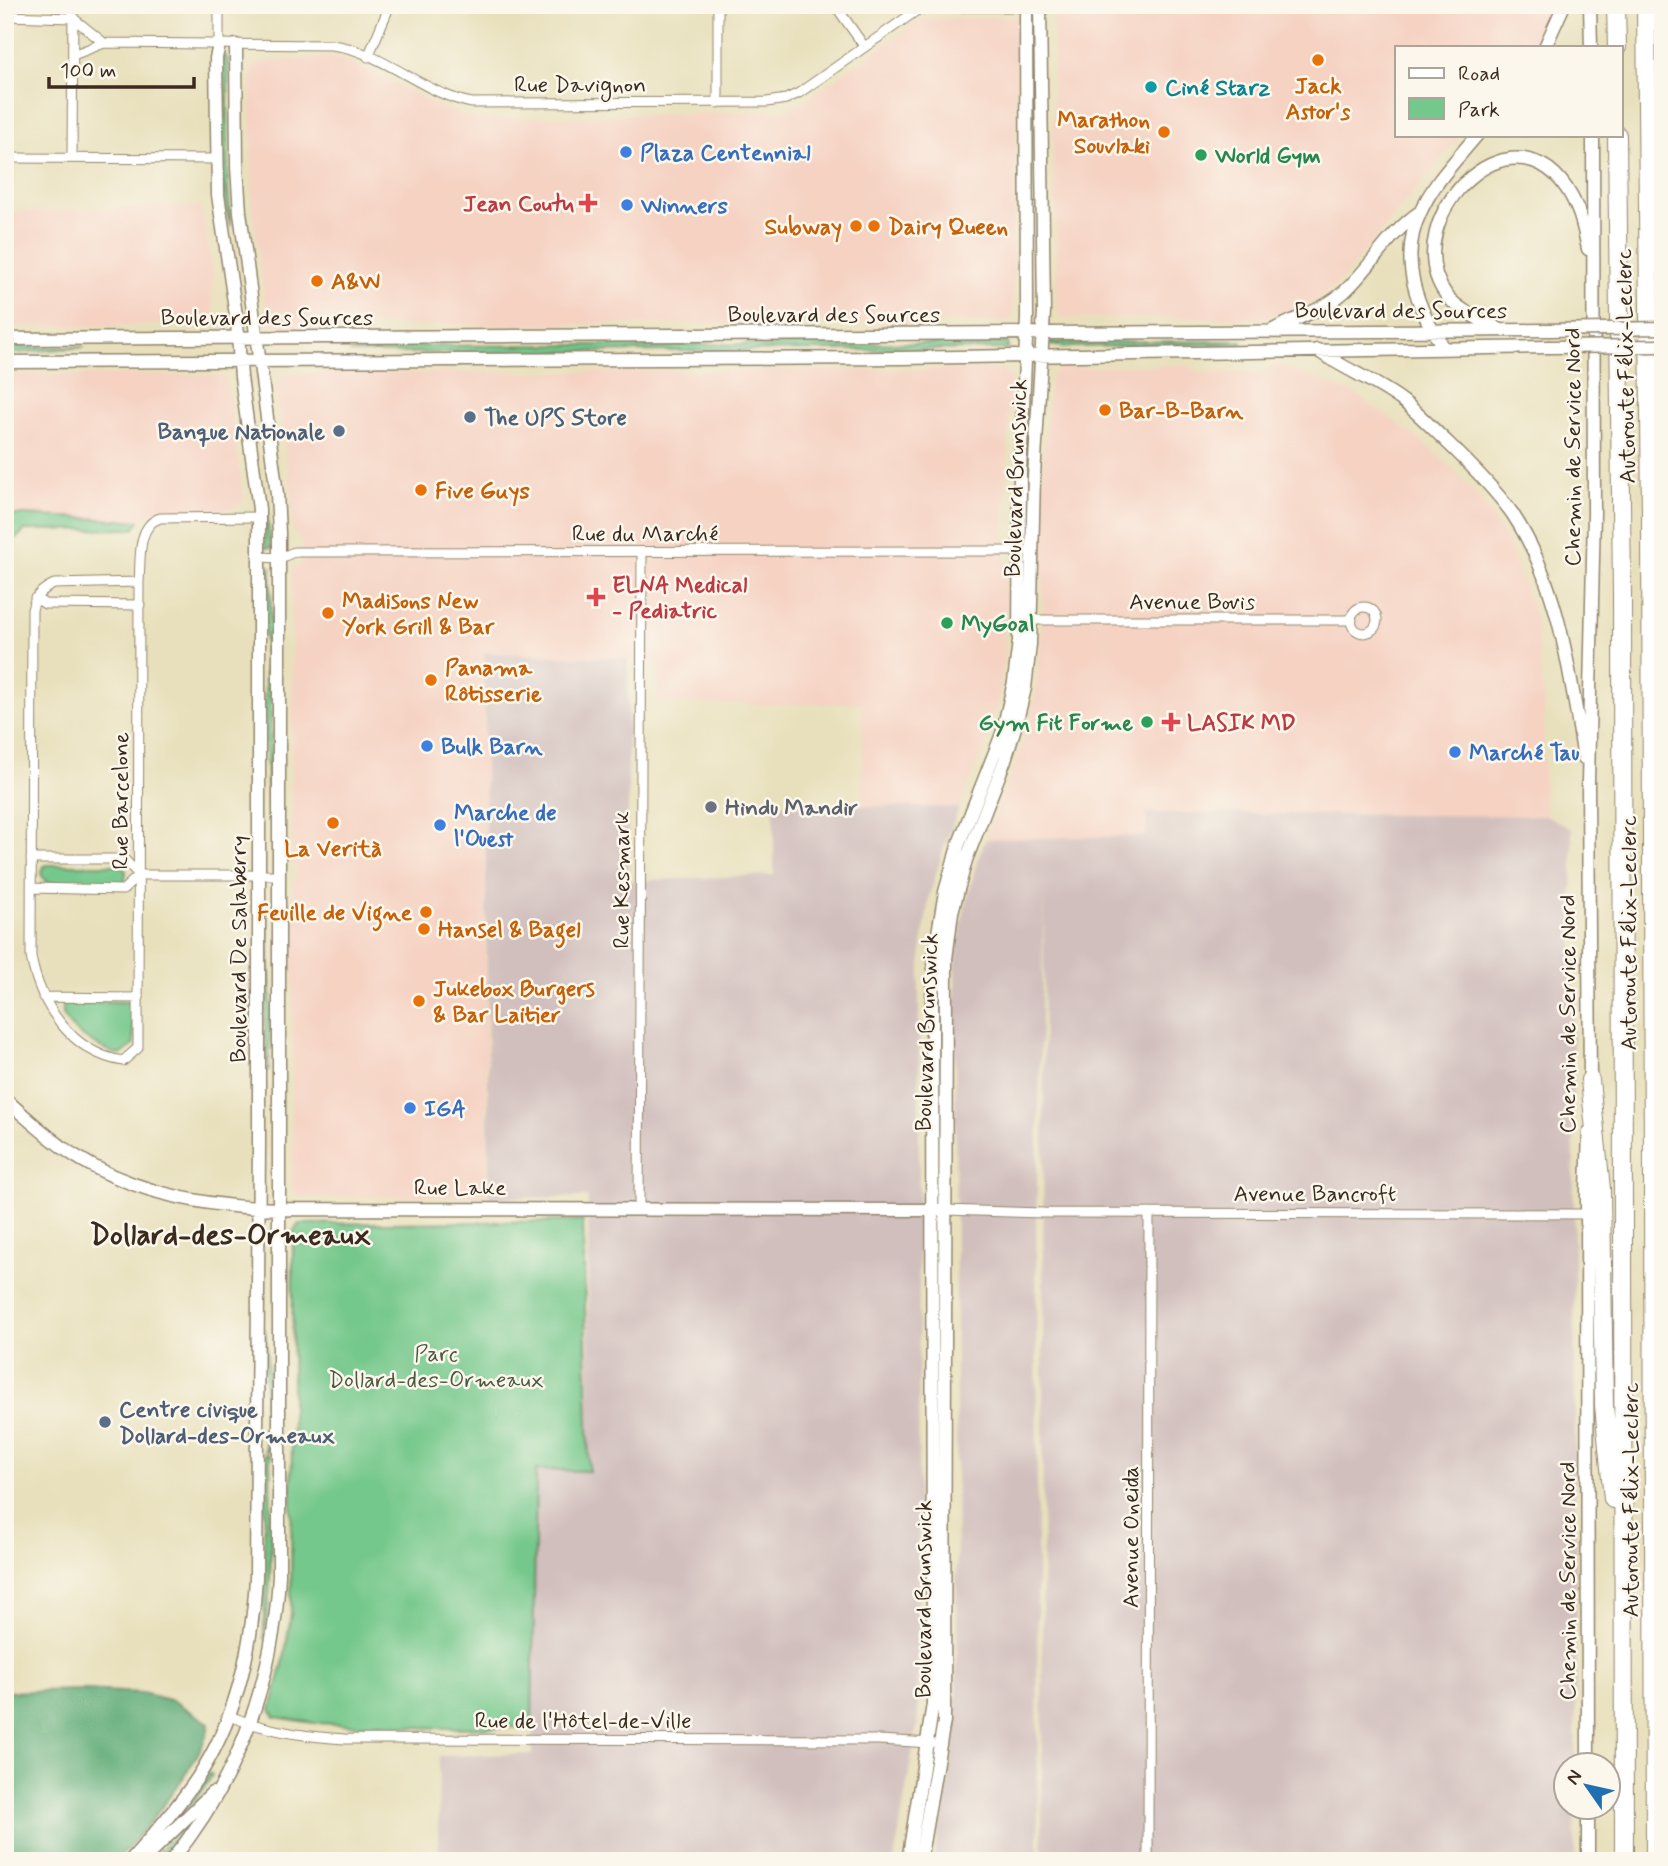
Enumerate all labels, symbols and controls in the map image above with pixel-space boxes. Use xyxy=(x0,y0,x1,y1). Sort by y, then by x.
scale bar xyxy=(49,46,194,90)
legend xyxy=(1395,46,1622,136)
marker: Jack Astor's xyxy=(1310,52,1326,68)
text: 100 m xyxy=(60,57,116,85)
text: Road xyxy=(1458,60,1500,88)
street label: Rue Davignon xyxy=(514,71,646,103)
place label: Jack Astor's xyxy=(1286,72,1351,128)
place label: Ciné Starz xyxy=(1165,74,1271,104)
marker: Ciné Starz xyxy=(1143,79,1159,95)
text: Park xyxy=(1458,96,1500,124)
place label: Marathon Souvlaki xyxy=(1057,106,1150,162)
marker: Marathon Souvlaki xyxy=(1156,124,1172,140)
place label: Plaza Centennial xyxy=(640,139,811,169)
place label: World Gym xyxy=(1214,142,1321,172)
marker: Plaza Centennial xyxy=(618,144,634,160)
marker: World Gym xyxy=(1193,147,1209,163)
place label: Jean Coutu xyxy=(463,190,575,220)
place label: Winners xyxy=(640,192,728,222)
marker: Jean Coutu xyxy=(580,195,596,211)
marker: Winners xyxy=(619,197,635,213)
place label: Subway xyxy=(765,213,842,243)
place label: Dairy Queen xyxy=(888,213,1008,243)
marker: Subway xyxy=(848,218,864,234)
marker: Dairy Queen xyxy=(866,218,882,234)
street label: Autoroute Félix-Leclerc xyxy=(1610,248,1644,484)
place label: A&W xyxy=(331,268,380,298)
marker: A&W xyxy=(309,273,325,289)
street label: Boulevard des Sources xyxy=(1295,297,1507,327)
street label: Boulevard des Sources xyxy=(728,301,940,331)
street label: Boulevard des Sources xyxy=(161,304,373,334)
street label: Chemin de Service Nord xyxy=(1559,328,1589,566)
street label: Boulevard Brunswick xyxy=(999,378,1035,578)
place label: Bar-B-Barn xyxy=(1119,397,1244,427)
marker: Bar-B-Barn xyxy=(1097,402,1113,418)
place label: The UPS Store xyxy=(484,404,627,434)
marker: The UPS Store xyxy=(462,409,478,425)
place label: Banque Nationale xyxy=(157,418,325,448)
marker: Banque Nationale xyxy=(331,423,347,439)
place label: Five Guys xyxy=(435,477,530,507)
marker: Five Guys xyxy=(413,482,429,498)
street label: Rue du Marché xyxy=(572,520,718,550)
place label: ELNA Medical - Pediatric xyxy=(612,571,748,627)
place label: Madisons New York Grill & Bar xyxy=(342,587,496,643)
marker: ELNA Medical - Pediatric xyxy=(586,587,606,607)
street label: Avenue Bovis xyxy=(1129,588,1255,618)
marker: Madisons New York Grill & Bar xyxy=(320,605,336,621)
place label: MyGoal xyxy=(961,610,1035,640)
marker: MyGoal xyxy=(939,615,955,631)
place label: Panama Rôtisserie xyxy=(445,654,542,710)
marker: Panama Rôtisserie xyxy=(423,672,439,688)
place label: Gym Fit Forme xyxy=(978,709,1133,739)
place label: LASIK MD xyxy=(1187,709,1296,739)
marker: LASIK MD xyxy=(1161,712,1181,732)
marker: Gym Fit Forme xyxy=(1139,714,1155,730)
street label: Rue Barcelone xyxy=(107,732,137,870)
place label: Bulk Barn xyxy=(441,733,543,763)
marker: Bulk Barn xyxy=(419,738,435,754)
place label: Marché Tau xyxy=(1469,739,1579,769)
marker: Marché Tau xyxy=(1447,744,1463,760)
place label: Hindu Mandir xyxy=(725,794,858,824)
place label: Marche de l'Ouest xyxy=(454,799,557,855)
marker: Hindu Mandir xyxy=(703,799,719,815)
street label: Rue Kesmark xyxy=(608,811,638,949)
marker: La Verità xyxy=(325,815,341,831)
street label: Autoroute Félix-Leclerc xyxy=(1615,815,1645,1051)
marker: Marche de l'Ouest xyxy=(432,817,448,833)
street label: Boulevard De Salaberry xyxy=(225,835,255,1063)
place label: La Verità xyxy=(284,835,382,865)
street label: Chemin de Service Nord xyxy=(1554,895,1584,1133)
place label: Feuille de Vigne xyxy=(257,899,413,932)
marker: Feuille de Vigne xyxy=(418,904,434,920)
place label: Hansel & Bagel xyxy=(438,916,581,949)
marker: Hansel & Bagel xyxy=(416,921,432,937)
street label: Boulevard Brunswick xyxy=(910,932,946,1132)
place label: Jukebox Burgers & Bar Laitier xyxy=(433,975,595,1031)
marker: Jukebox Burgers & Bar Laitier xyxy=(411,993,427,1009)
place label: IGA xyxy=(424,1095,466,1125)
marker: IGA xyxy=(402,1100,418,1116)
street label: Rue Lake xyxy=(414,1174,506,1204)
street label: Avenue Bancroft xyxy=(1234,1180,1396,1210)
district label: Dollard-des-Ormeaux xyxy=(89,1216,371,1255)
park label: Parc Dollard-des-Ormeaux xyxy=(328,1340,544,1396)
street label: Autoroute Félix-Leclerc xyxy=(1617,1382,1647,1618)
place label: Centre civique Dollard-des-Ormeaux xyxy=(119,1396,335,1452)
marker: Centre civique Dollard-des-Ormeaux xyxy=(97,1414,113,1430)
street label: Chemin de Service Nord xyxy=(1554,1462,1584,1700)
street label: Avenue Oneida xyxy=(1117,1466,1147,1608)
street label: Boulevard Brunswick xyxy=(910,1500,940,1698)
street label: Rue de l'Hôtel-de-Ville xyxy=(474,1707,692,1737)
north arrow xyxy=(1552,1750,1622,1820)
text: N xyxy=(1560,1765,1588,1790)

